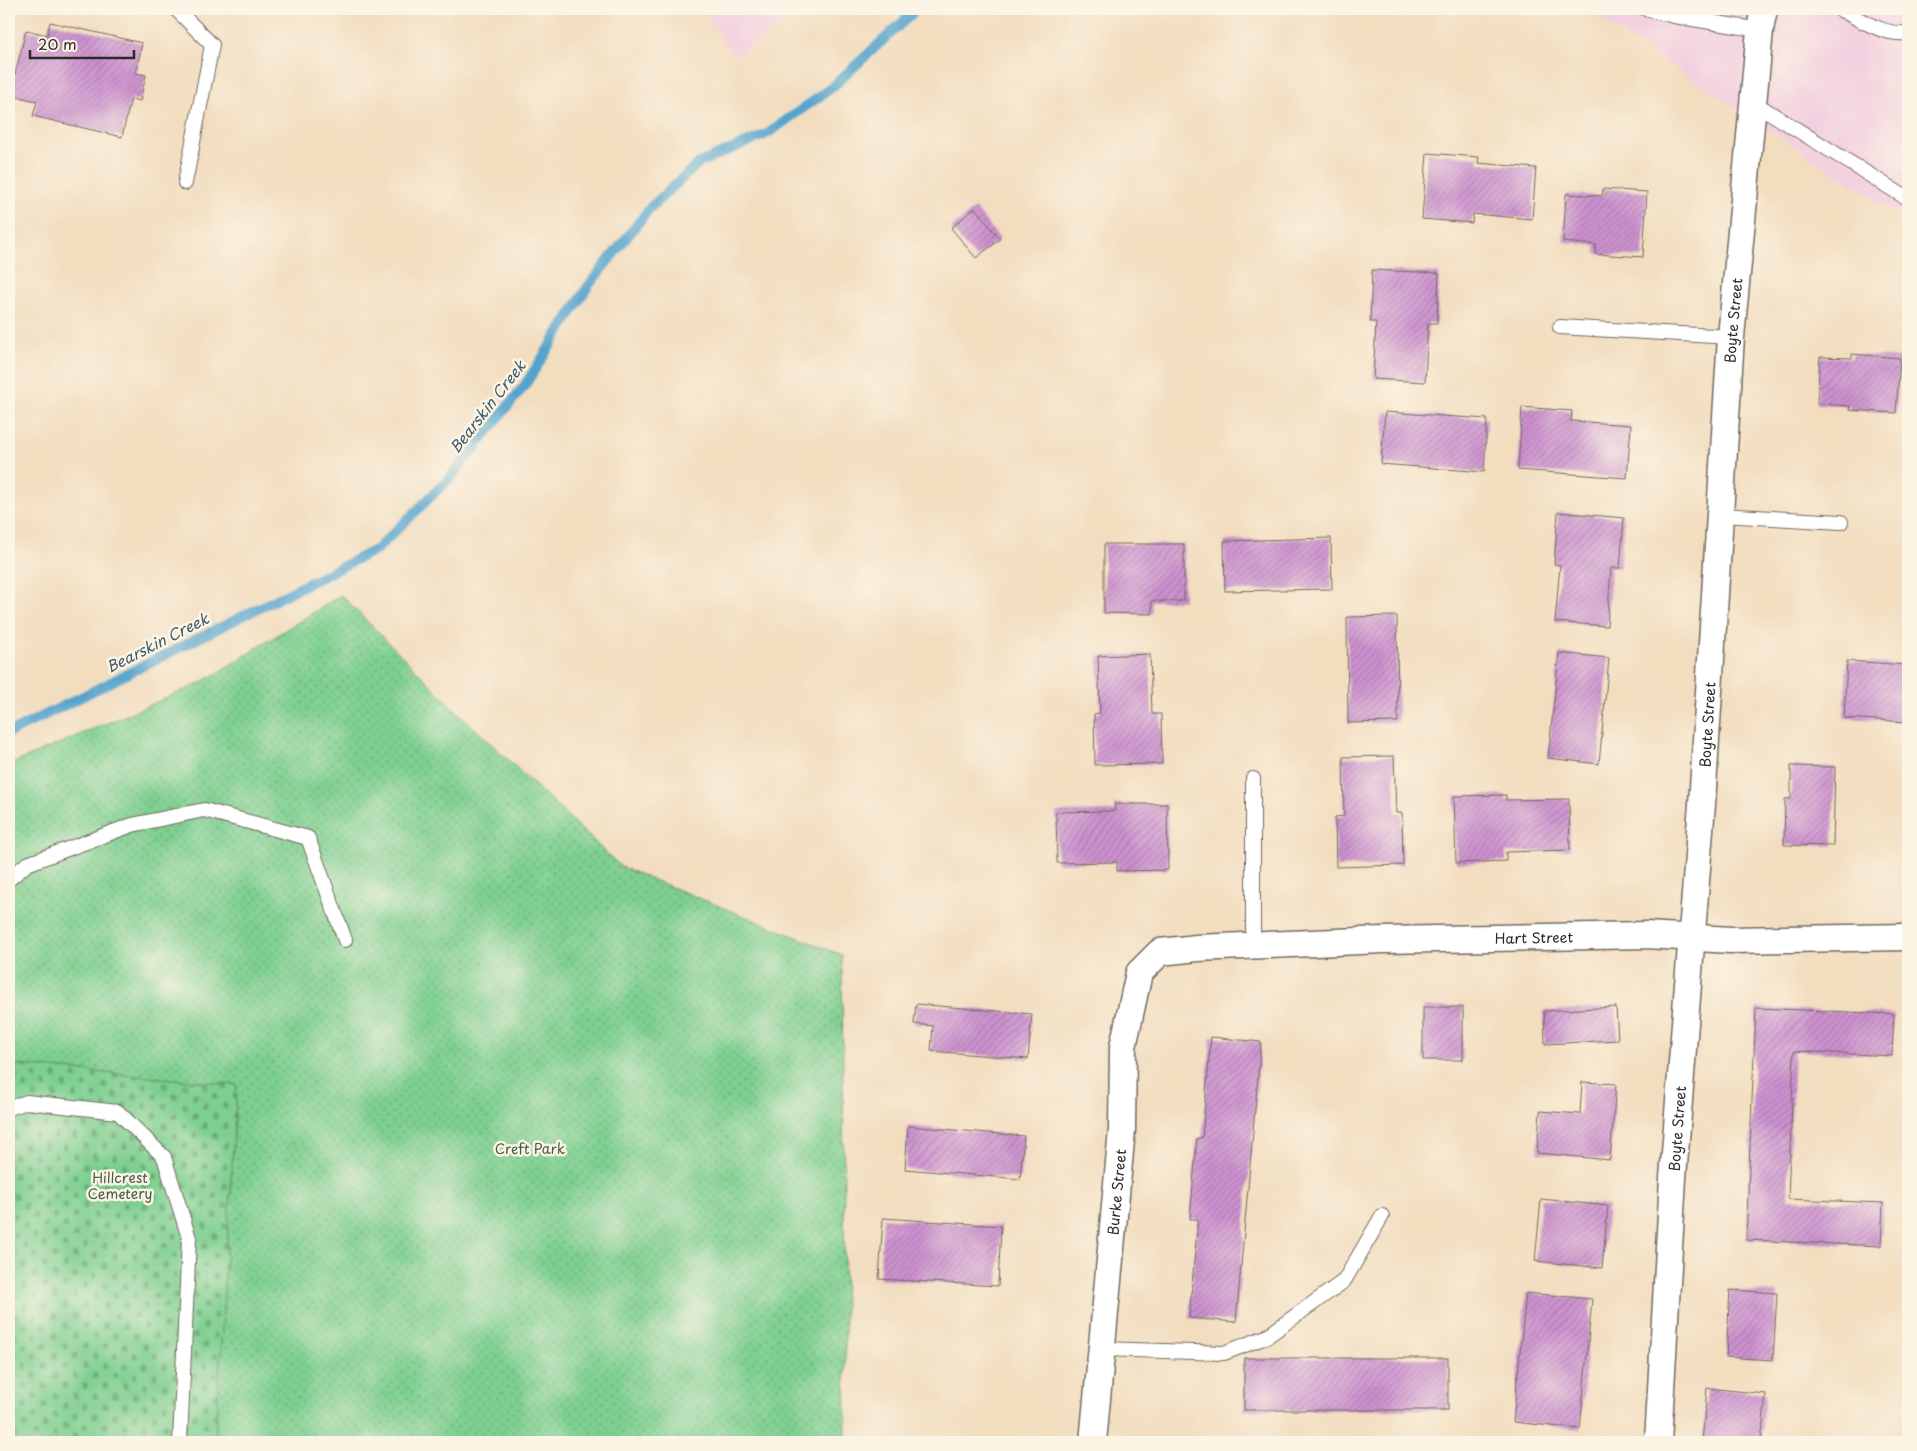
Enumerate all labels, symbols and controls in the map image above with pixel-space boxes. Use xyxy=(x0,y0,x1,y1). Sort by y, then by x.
scale bar xyxy=(30,28,134,60)
text: 20 m xyxy=(38,32,77,55)
street label: Boyte Street xyxy=(1719,277,1747,364)
water label: Bearskin Creek xyxy=(443,354,531,457)
water label: Bearskin Creek xyxy=(102,606,213,678)
street label: Boyte Street xyxy=(1694,681,1720,768)
street label: Hart Street xyxy=(1494,926,1574,948)
street label: Boyte Street xyxy=(1663,1085,1691,1172)
park label: Creft Park xyxy=(495,1138,566,1159)
street label: Burke Street xyxy=(1102,1148,1131,1236)
park label: Hillcrest Cemetery xyxy=(87,1167,153,1204)

